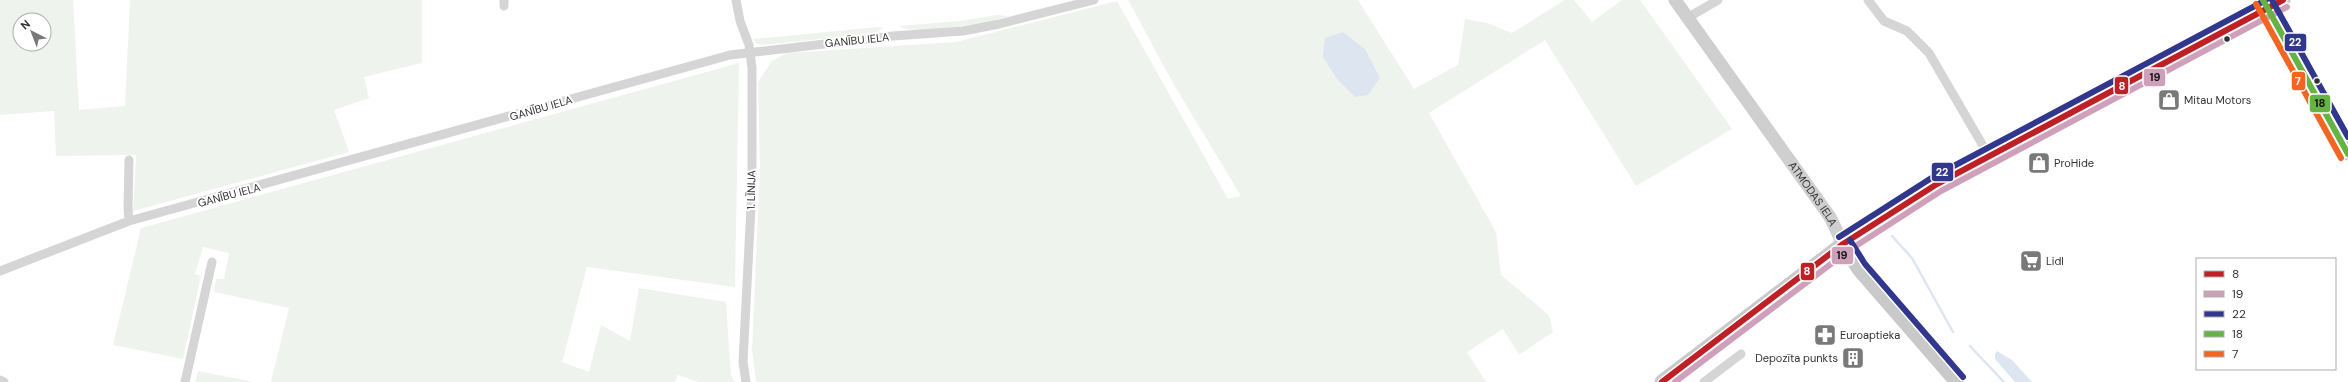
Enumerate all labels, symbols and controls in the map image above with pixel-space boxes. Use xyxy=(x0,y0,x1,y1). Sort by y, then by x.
north arrow xyxy=(12,12,52,52)
text: N xyxy=(18,17,33,32)
street label: GANĪBU IELA xyxy=(824,30,890,50)
line badge: 22 xyxy=(2284,33,2307,52)
unlabelled marker xyxy=(2222,34,2232,44)
text: 22 xyxy=(2289,35,2301,49)
line badge: 19 xyxy=(2143,68,2166,87)
text: 19 xyxy=(2150,70,2161,84)
line badge: 7 xyxy=(2291,71,2306,91)
text: 7 xyxy=(2295,74,2301,88)
line badge: 8 xyxy=(2114,76,2129,95)
unlabelled marker xyxy=(2312,76,2322,86)
text: 8 xyxy=(2119,79,2126,93)
shop icon: Mitau Motors xyxy=(2156,87,2182,113)
street label: GANĪBU IELA xyxy=(508,92,574,124)
place label: Mitau Motors xyxy=(2184,93,2251,107)
line badge: 18 xyxy=(2309,94,2331,113)
text: 18 xyxy=(2315,96,2326,110)
shop icon: ProHide xyxy=(2026,150,2052,176)
place label: ProHide xyxy=(2054,156,2094,170)
street label: ATMODAS IELA xyxy=(1786,159,1840,228)
line badge: 22 xyxy=(1931,162,1954,182)
text: 22 xyxy=(1936,165,1948,179)
street label: 1. LĪNIJA xyxy=(744,170,758,210)
street label: GANĪBU IELA xyxy=(196,180,262,210)
line badge: 19 xyxy=(1831,246,1854,265)
text: 19 xyxy=(1837,248,1848,262)
supermarket icon: Lidl xyxy=(2018,248,2044,274)
place label: Lidl xyxy=(2046,254,2064,268)
legend xyxy=(2196,258,2336,370)
line badge: 8 xyxy=(1800,262,1815,281)
text: 8 xyxy=(1804,264,1811,278)
text: 8 xyxy=(2232,266,2239,282)
text: 19 xyxy=(2232,286,2243,302)
text: 22 xyxy=(2232,306,2246,322)
pharmacy icon: Euroaptieka xyxy=(1812,322,1838,348)
text: 18 xyxy=(2232,326,2243,342)
place label: Euroaptieka xyxy=(1840,328,1900,342)
building icon: Depozīta punkts xyxy=(1840,345,1866,371)
text: 7 xyxy=(2232,346,2238,362)
place label: Depozīta punkts xyxy=(1755,351,1838,365)

